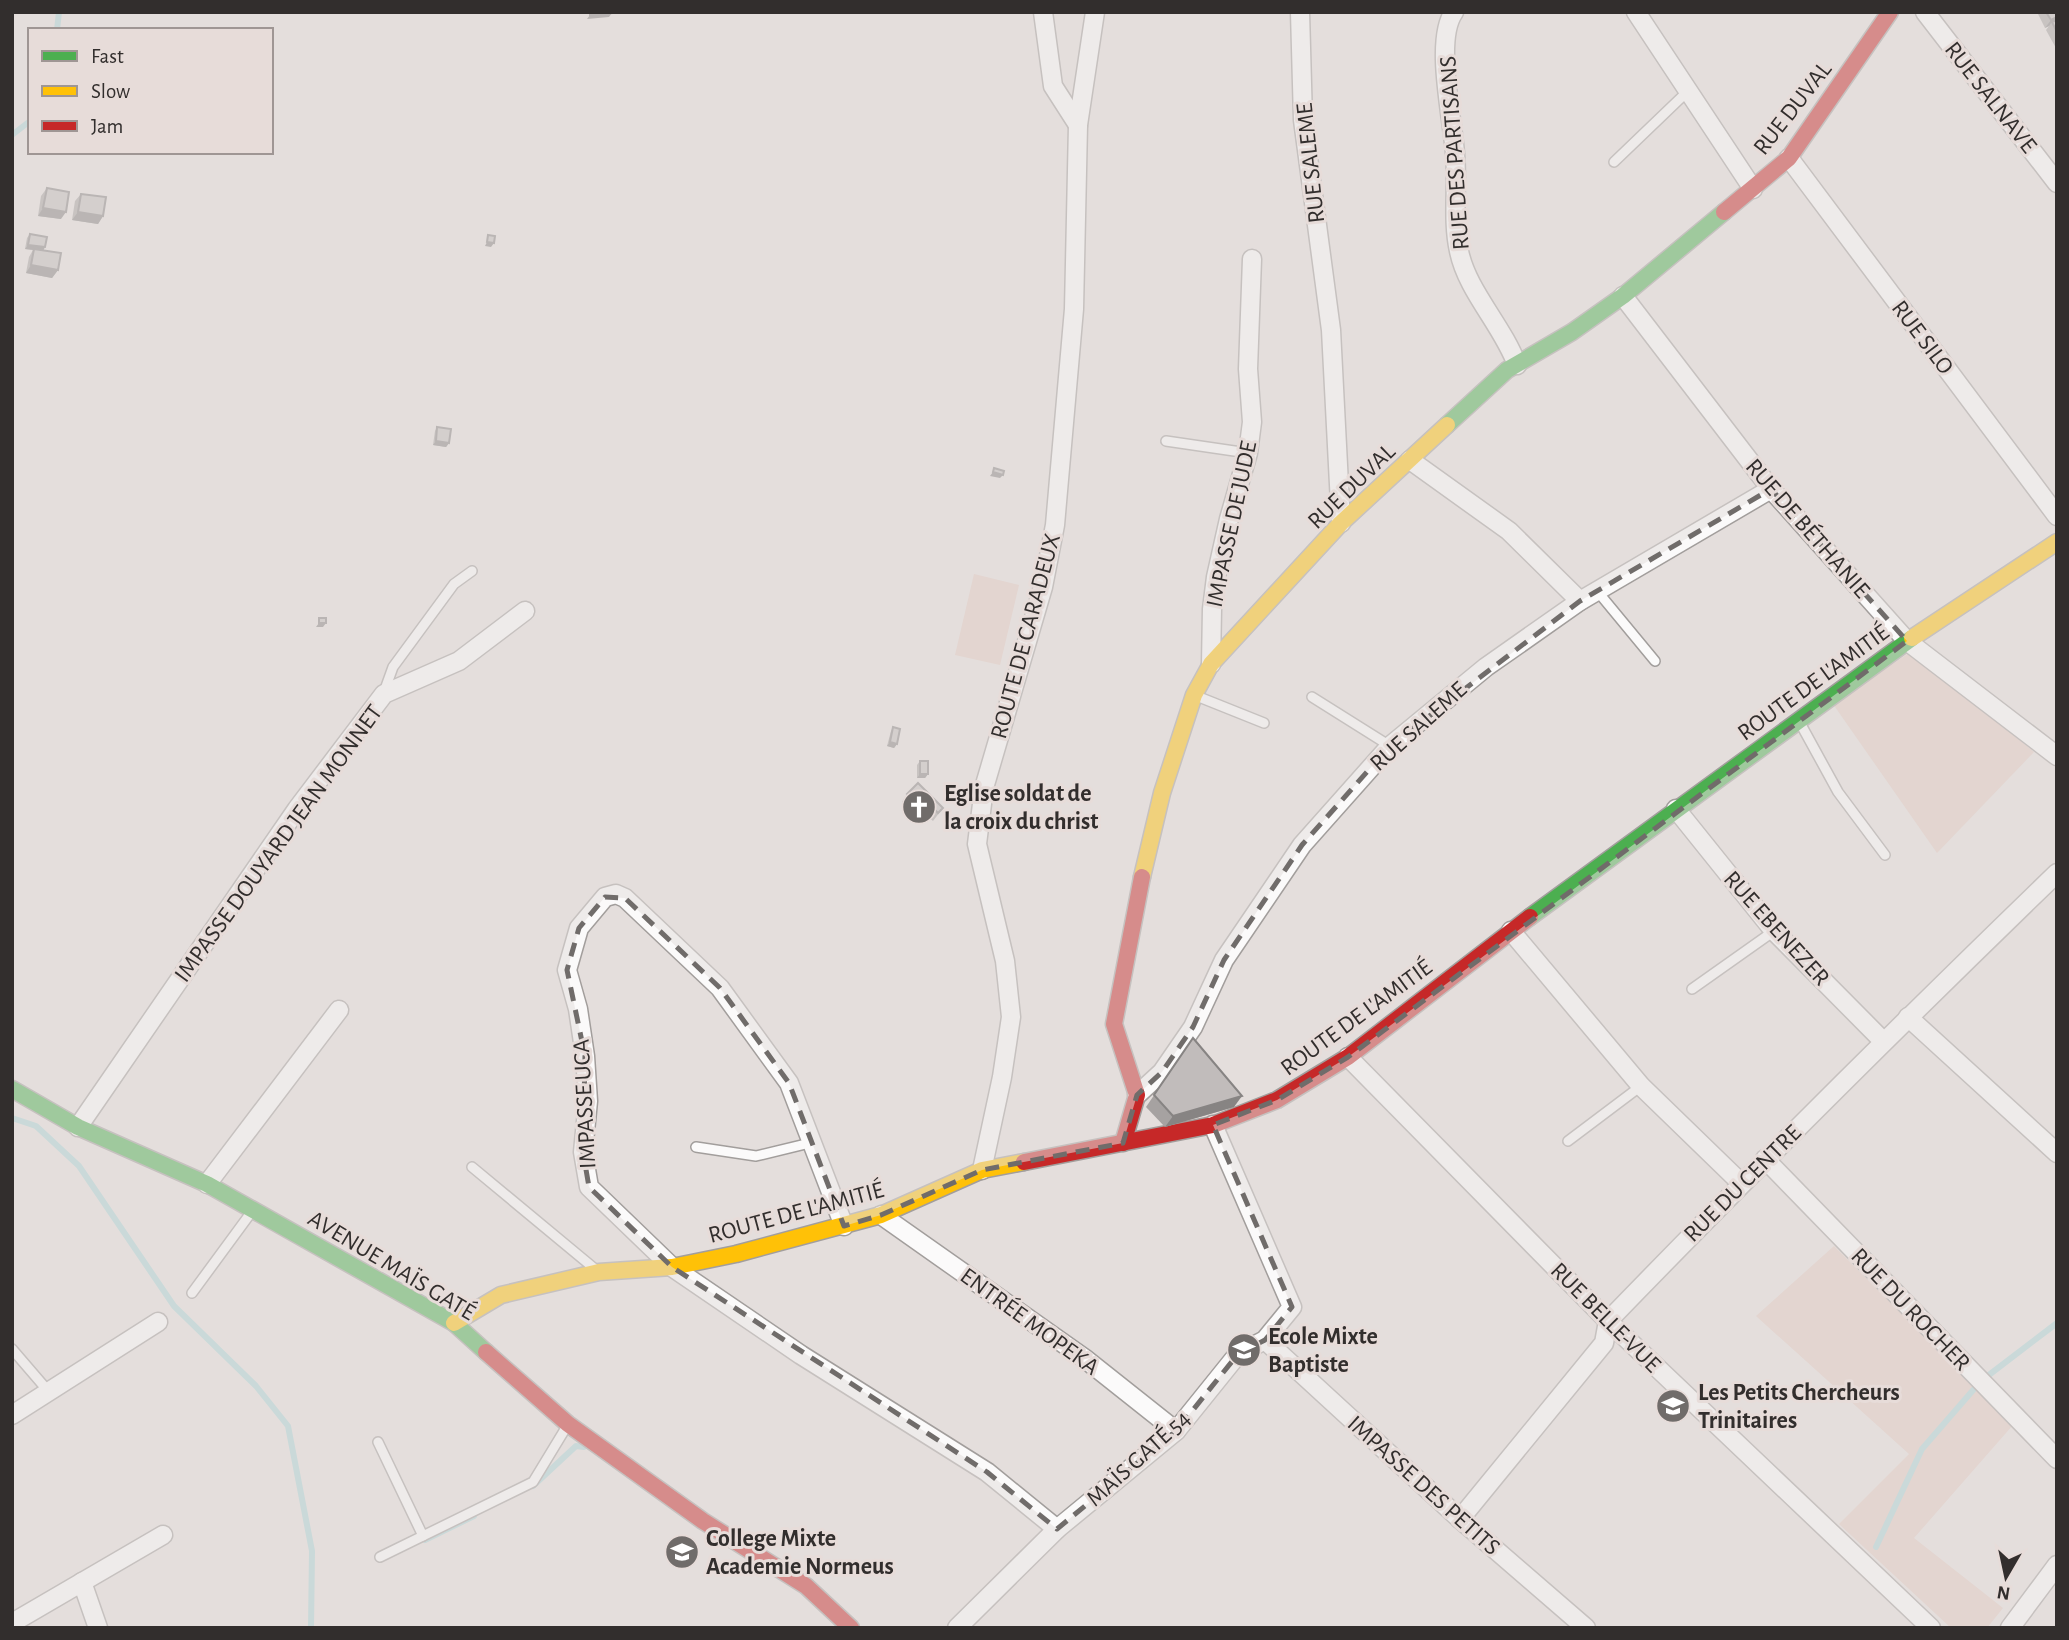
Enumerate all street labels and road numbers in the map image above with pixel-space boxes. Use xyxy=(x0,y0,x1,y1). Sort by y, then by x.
street label: RUE SALNAVE xyxy=(1940,38,2041,158)
street label: RUE DES PARTISANS xyxy=(1436,55,1474,251)
street label: RUE DUVAL xyxy=(1749,58,1836,160)
street label: RUE SALEME xyxy=(1293,101,1329,224)
street label: RUE SILO xyxy=(1887,296,1958,379)
street label: IMPASSE DE JUDE xyxy=(1203,439,1261,609)
street label: RUE DUVAL xyxy=(1304,440,1400,534)
street label: RUE DE BÉTHANIE xyxy=(1741,453,1876,603)
street label: ROUTE DE CARADEUX xyxy=(987,531,1065,742)
street label: ROUTE DE L'AMITIÉ xyxy=(1732,618,1894,746)
street label: RUE SALEME xyxy=(1366,677,1472,776)
street label: IMPASSE DOUYARD JEAN MONNET xyxy=(170,700,387,987)
street label: RUE EBENEZER xyxy=(1719,867,1834,991)
street label: ROUTE DE L'AMITIÉ xyxy=(1275,953,1437,1081)
street label: IMPASSE UCA xyxy=(570,1038,600,1170)
street label: RUE DU CENTRE xyxy=(1680,1120,1806,1247)
street label: ROUTE DE L'AMITIÉ xyxy=(705,1176,887,1248)
street label: AVENUE MAÏS GATÉ xyxy=(304,1205,481,1325)
street label: RUE DU ROCHER xyxy=(1846,1244,1974,1376)
street label: RUE BELLE-VUE xyxy=(1546,1258,1665,1377)
street label: ENTRÉE MOPEKA xyxy=(956,1262,1104,1380)
street label: MAÏS GATÉ 54 xyxy=(1081,1405,1195,1511)
street label: IMPASSE DES PETITS xyxy=(1343,1411,1504,1560)

